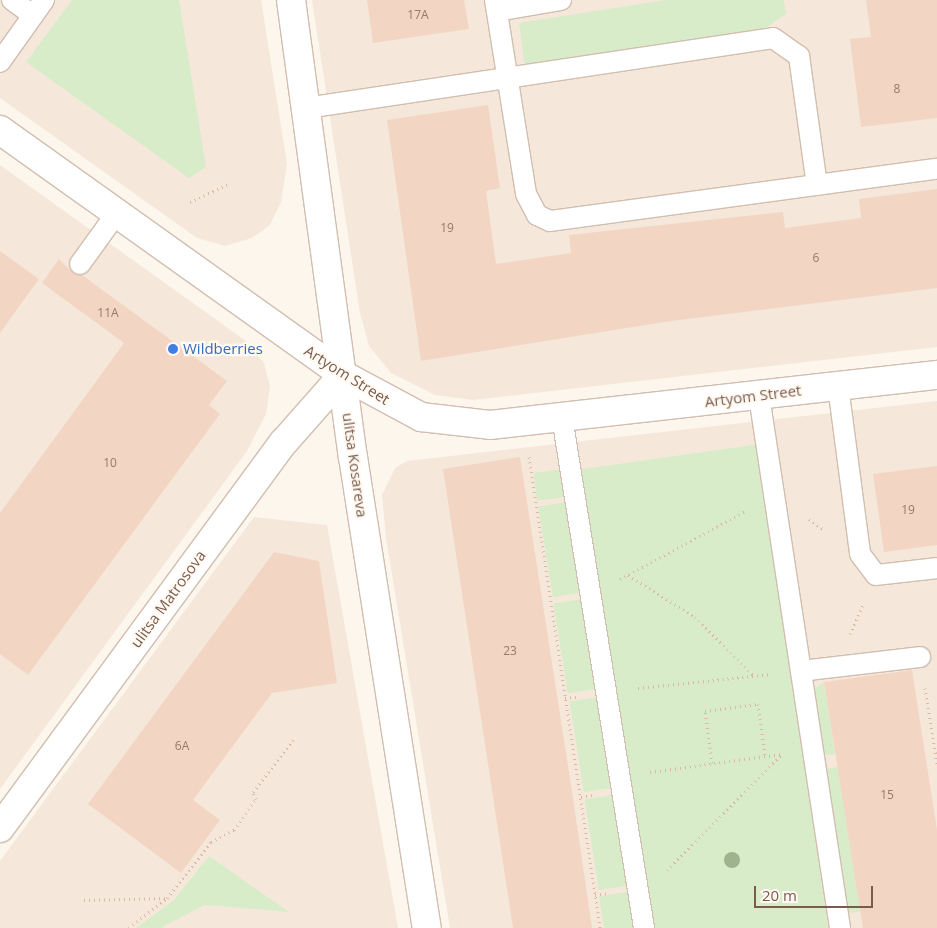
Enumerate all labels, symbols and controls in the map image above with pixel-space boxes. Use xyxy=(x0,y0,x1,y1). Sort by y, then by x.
house number: 17А xyxy=(407,8,429,22)
house number: 8 xyxy=(894,82,900,96)
house number: 19 xyxy=(440,221,454,235)
house number: 6 xyxy=(813,251,819,265)
house number: 11А xyxy=(97,306,119,320)
place label: Wildberries xyxy=(183,340,263,358)
street label: Artyom Street xyxy=(301,342,393,408)
marker: Wildberries xyxy=(167,343,179,355)
street label: Artyom Street xyxy=(704,381,802,411)
street label: ulitsa Kosareva xyxy=(339,411,371,519)
house number: 10 xyxy=(103,456,117,470)
house number: 19 xyxy=(901,503,915,517)
street label: ulitsa Matrosova xyxy=(127,547,209,651)
house number: 23 xyxy=(503,644,517,658)
house number: 6А xyxy=(175,739,189,753)
house number: 15 xyxy=(880,788,894,802)
scale bar xyxy=(757,876,876,908)
text: 20 m xyxy=(762,885,797,905)

